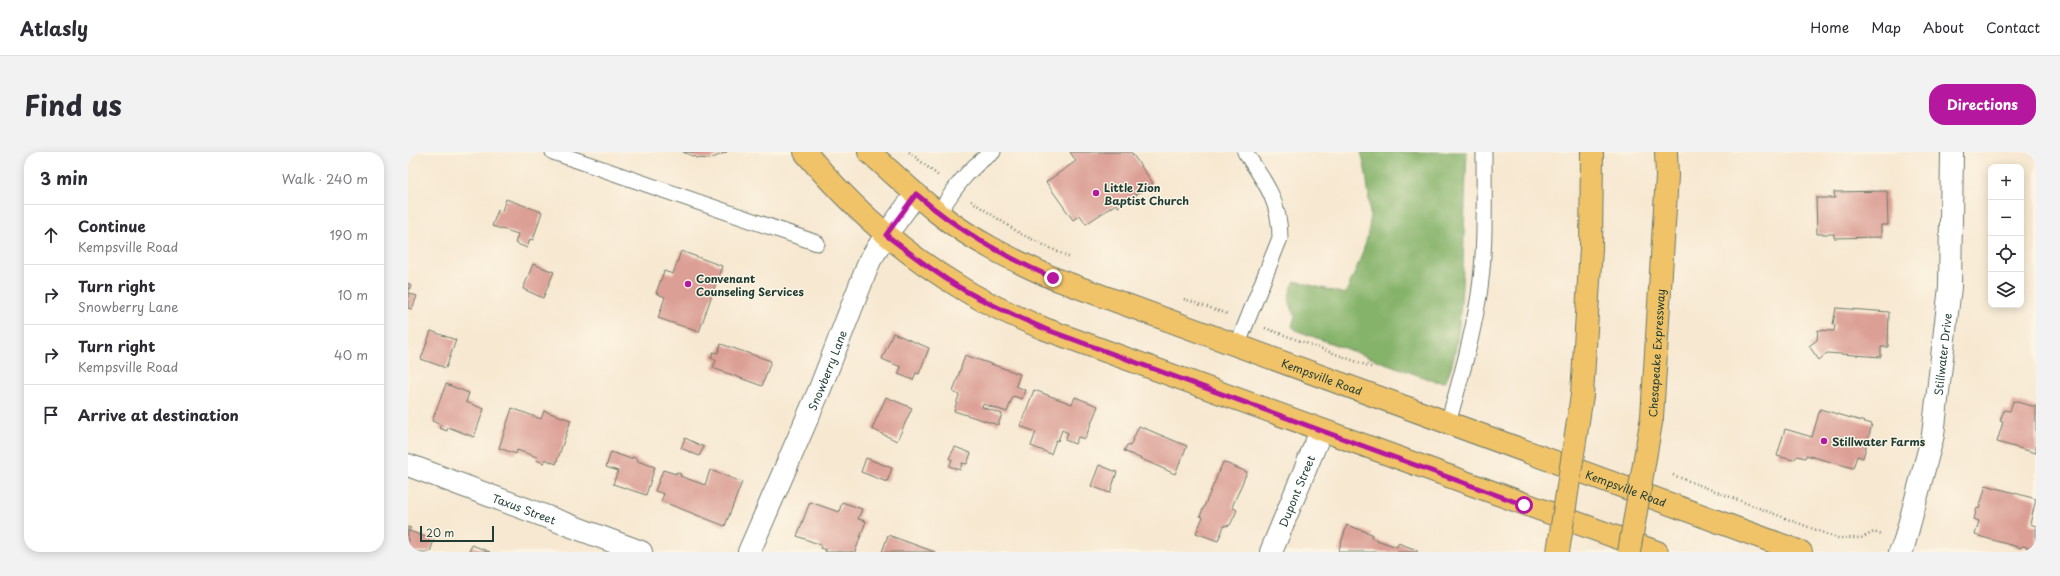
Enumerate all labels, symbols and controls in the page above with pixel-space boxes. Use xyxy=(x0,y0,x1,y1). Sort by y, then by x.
text: Atlasly xyxy=(20,14,88,42)
text: Home xyxy=(1810,17,1849,38)
text: Map xyxy=(1871,17,1901,38)
text: About xyxy=(1923,17,1964,38)
text: Contact xyxy=(1986,17,2040,38)
text: Find us xyxy=(24,83,122,126)
button: Directions xyxy=(1929,84,2036,125)
map controls xyxy=(1988,164,2024,308)
button: + xyxy=(1988,164,2024,200)
text: 3 min xyxy=(40,165,88,191)
text: Walk · 240 m xyxy=(282,169,368,188)
place label: Little Zion Baptist Church xyxy=(1104,179,1189,209)
marker: Little Zion Baptist Church xyxy=(1091,188,1101,198)
button: − xyxy=(1988,200,2024,236)
text: Continue xyxy=(78,214,146,237)
icon: ahead xyxy=(40,224,62,246)
text: 190 m xyxy=(329,225,368,244)
button: locate xyxy=(1988,236,2024,272)
text: Kempsville Road xyxy=(78,237,178,256)
route end xyxy=(1044,269,1062,287)
place label: Convenant Counseling Services xyxy=(696,270,804,300)
button: layers xyxy=(1988,272,2024,308)
text: Turn right xyxy=(78,274,155,297)
marker: Convenant Counseling Services xyxy=(683,279,693,289)
icon: right xyxy=(40,284,62,306)
text: 10 m xyxy=(338,285,368,304)
street label: Chesapeake Expressway xyxy=(1643,288,1668,418)
text: Snowberry Lane xyxy=(78,297,179,316)
street label: Stillwater Drive xyxy=(1929,312,1955,396)
street label: Snowberry Lane xyxy=(803,327,851,413)
text: Turn right xyxy=(78,334,155,357)
icon: right xyxy=(40,344,62,366)
text: 40 m xyxy=(334,345,368,364)
street label: Kempsville Road xyxy=(1279,354,1365,399)
text: Kempsville Road xyxy=(78,357,178,376)
text: Arrive at destination xyxy=(78,403,239,426)
icon: arrive xyxy=(40,404,62,426)
place label: Stillwater Farms xyxy=(1832,433,1926,450)
marker: Stillwater Farms xyxy=(1819,436,1829,446)
street label: Dupont Street xyxy=(1274,452,1319,530)
street label: Kempsville Road xyxy=(1583,465,1669,511)
street label: Taxus Street xyxy=(490,489,559,528)
route start xyxy=(1515,496,1533,514)
scale bar xyxy=(420,524,494,543)
text: 20 m xyxy=(426,524,454,541)

